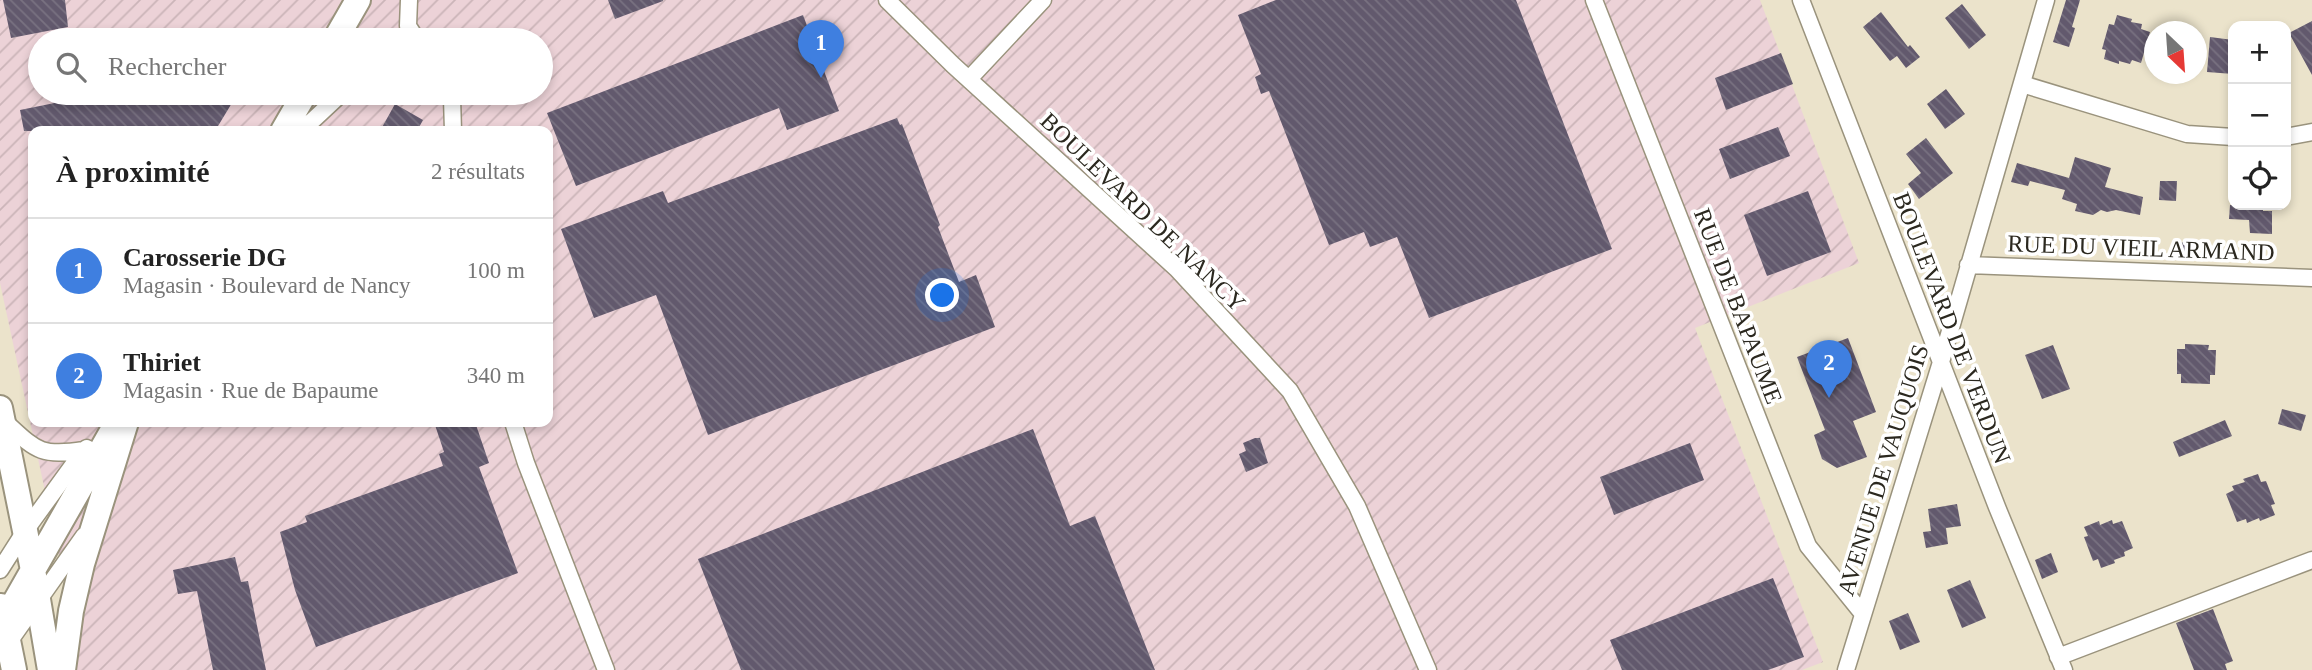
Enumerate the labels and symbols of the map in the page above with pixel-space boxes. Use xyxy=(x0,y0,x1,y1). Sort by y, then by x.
pin: 1 xyxy=(798,20,844,78)
north arrow xyxy=(2144,21,2207,84)
street label: BOULEVARD DE NANCY xyxy=(1035,107,1251,317)
street label: BOULEVARD DE VERDUN xyxy=(1888,189,2016,467)
street label: RUE DE BAPAUME xyxy=(1689,205,1787,407)
street label: RUE DU VIEIL ARMAND xyxy=(2007,230,2275,266)
your location xyxy=(925,278,959,312)
pin: 2 xyxy=(1806,340,1852,398)
street label: AVENUE DE VAUQUOIS xyxy=(1832,341,1934,599)

